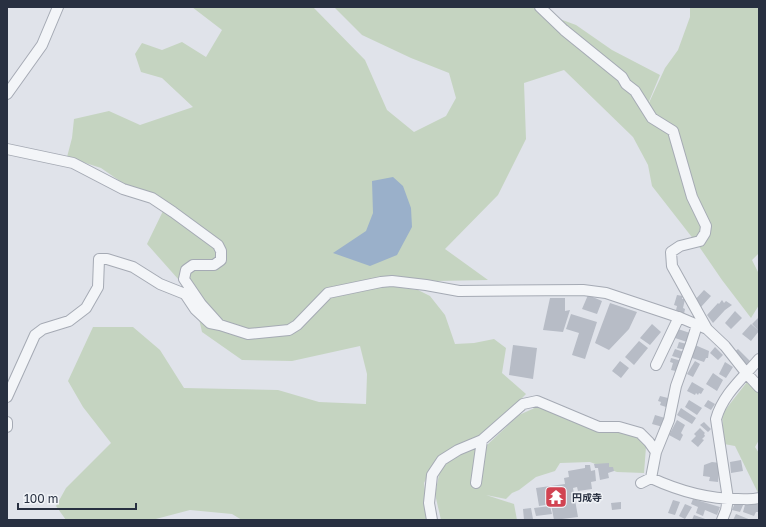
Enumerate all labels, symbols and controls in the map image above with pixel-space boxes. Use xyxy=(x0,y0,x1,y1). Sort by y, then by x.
temple icon: 円成寺 xyxy=(543,484,569,510)
scale bar xyxy=(18,485,136,511)
text: 100 m xyxy=(24,491,58,506)
place label: 円成寺 xyxy=(572,491,602,503)

